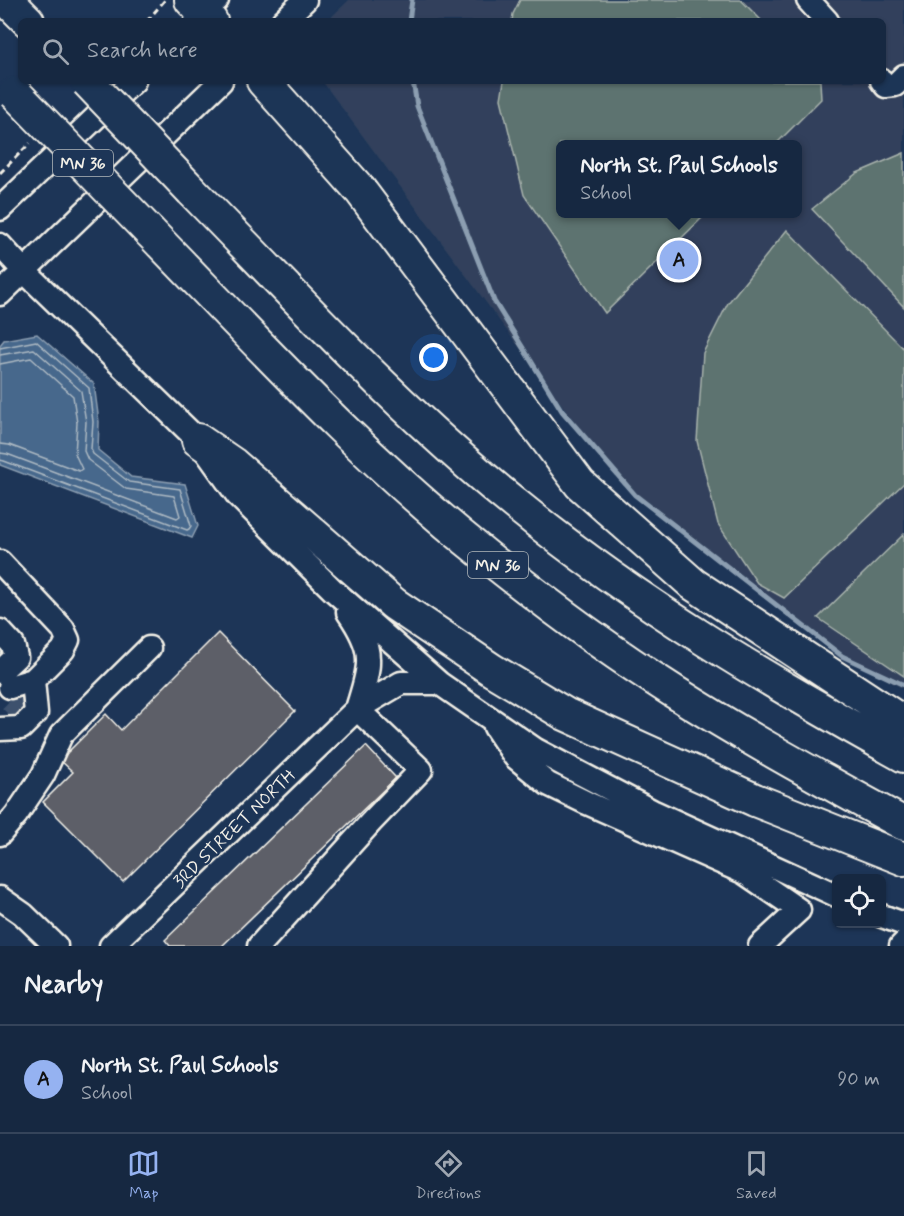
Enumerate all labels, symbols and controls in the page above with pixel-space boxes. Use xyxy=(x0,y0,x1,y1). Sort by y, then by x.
search box xyxy=(18,18,886,84)
icon: search xyxy=(39,35,72,68)
text: Search here xyxy=(87,37,198,65)
popup xyxy=(556,140,802,218)
road number: MN 36 xyxy=(53,150,113,176)
text: North St. Paul Schools xyxy=(580,152,778,180)
text: School xyxy=(580,180,632,207)
pin: A xyxy=(660,238,698,282)
your location xyxy=(419,343,448,372)
road number: MN 36 xyxy=(468,552,528,578)
street label: 3RD STREET NORTH xyxy=(168,764,301,893)
map controls xyxy=(832,874,886,928)
button: locate xyxy=(832,874,886,928)
text: Nearby xyxy=(24,968,103,1002)
text: North St. Paul Schools xyxy=(81,1052,279,1080)
text: A xyxy=(37,1066,50,1093)
text: 90 m xyxy=(837,1066,880,1093)
text: School xyxy=(81,1080,133,1107)
tab: Map xyxy=(127,1147,160,1204)
tab: Directions xyxy=(415,1147,481,1204)
tab: Saved xyxy=(736,1147,777,1204)

